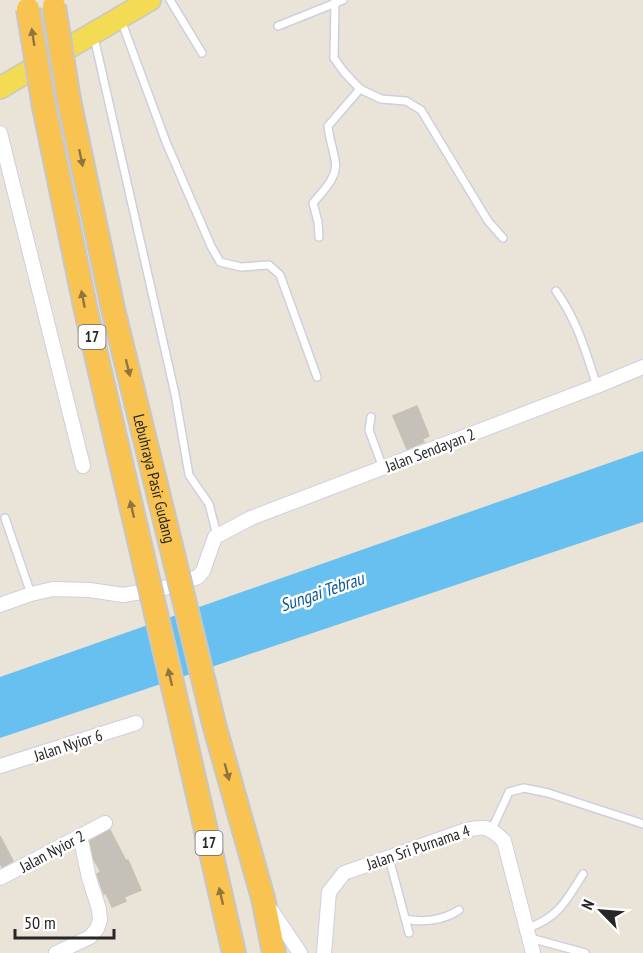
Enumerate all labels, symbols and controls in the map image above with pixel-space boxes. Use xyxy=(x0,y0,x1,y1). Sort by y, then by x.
one-way arrow xyxy=(28,28,37,47)
one-way arrow xyxy=(77,148,86,167)
one-way arrow xyxy=(78,289,87,308)
road number: 17 xyxy=(78,325,106,349)
one-way arrow xyxy=(123,359,133,378)
street label: Lebuhraya Pasir Gudang xyxy=(129,412,180,545)
street label: Jalan Sendayan 2 xyxy=(381,424,478,477)
one-way arrow xyxy=(126,500,136,519)
water label: Sungai Tebrau xyxy=(277,566,368,617)
one-way arrow xyxy=(165,668,175,686)
street label: Jalan Nyior 6 xyxy=(30,725,105,766)
one-way arrow xyxy=(222,762,232,781)
street label: Jalan Sri Purnama 4 xyxy=(363,820,472,874)
street label: Jalan Nyior 2 xyxy=(15,826,88,877)
road number: 17 xyxy=(196,831,222,855)
north arrow xyxy=(571,881,631,941)
one-way arrow xyxy=(216,887,226,905)
text: N xyxy=(577,897,598,913)
scale bar xyxy=(15,902,114,940)
text: 50 m xyxy=(24,911,56,934)

